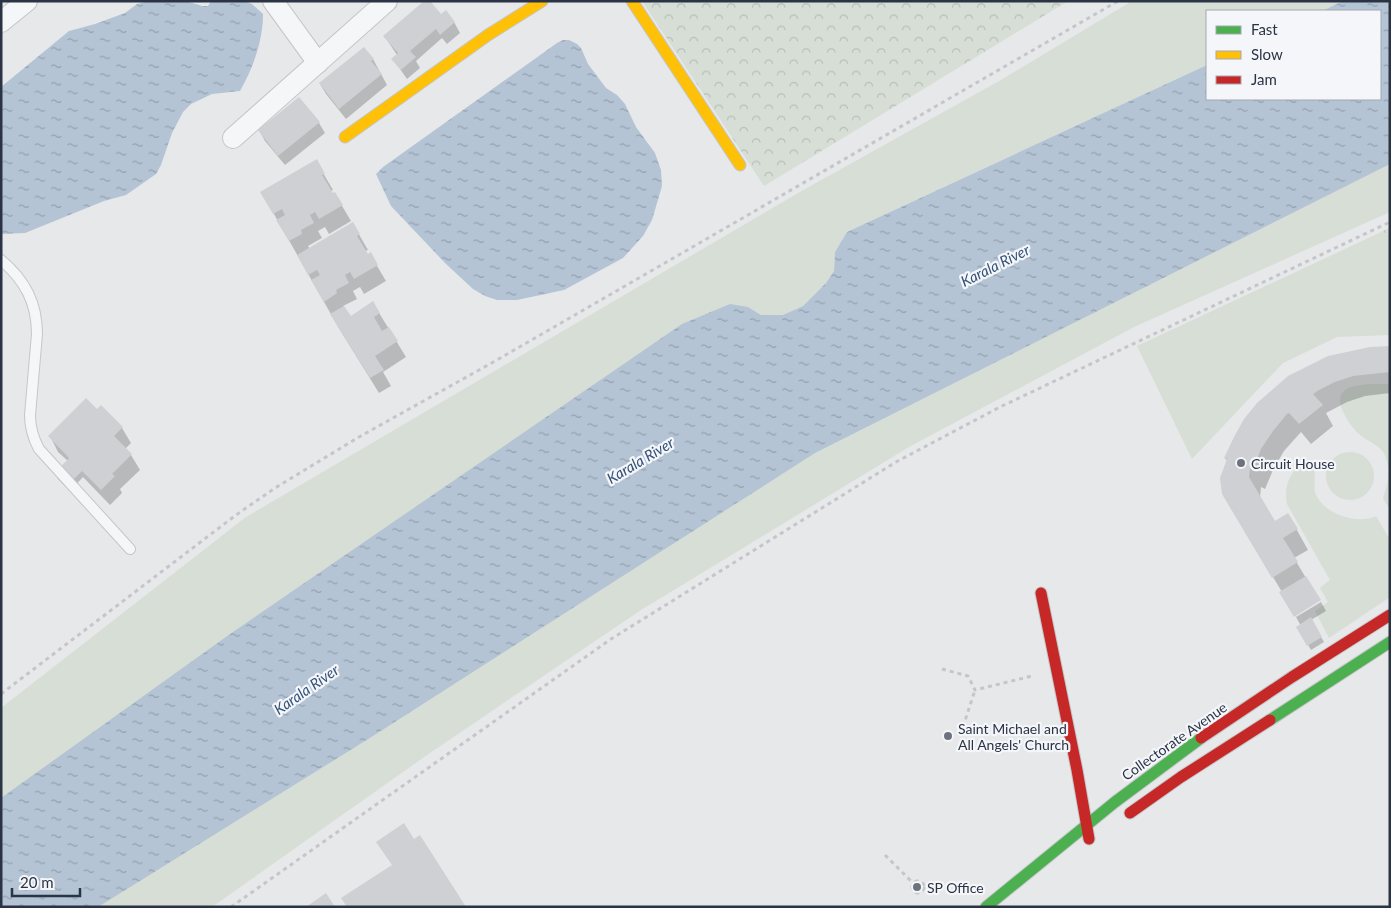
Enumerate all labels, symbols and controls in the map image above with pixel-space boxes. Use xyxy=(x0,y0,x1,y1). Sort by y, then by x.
legend xyxy=(1206,10,1381,100)
text: Fast xyxy=(1251,20,1278,38)
text: Slow xyxy=(1251,45,1283,63)
text: Jam xyxy=(1251,70,1277,88)
water label: Karala River xyxy=(958,240,1033,290)
water label: Karala River xyxy=(603,433,677,487)
place label: Circuit House xyxy=(1251,455,1335,472)
marker: Circuit House xyxy=(1235,457,1247,469)
water label: Karala River xyxy=(270,660,343,718)
street label: Collectorate Avenue xyxy=(1118,698,1230,784)
place label: Saint Michael and All Angels' Church xyxy=(958,720,1069,753)
marker: Saint Michael and All Angels' Church xyxy=(942,730,954,742)
scale bar xyxy=(12,866,80,898)
text: 20 m xyxy=(20,873,54,891)
place label: SP Office xyxy=(927,879,984,896)
marker: SP Office xyxy=(911,881,923,893)

